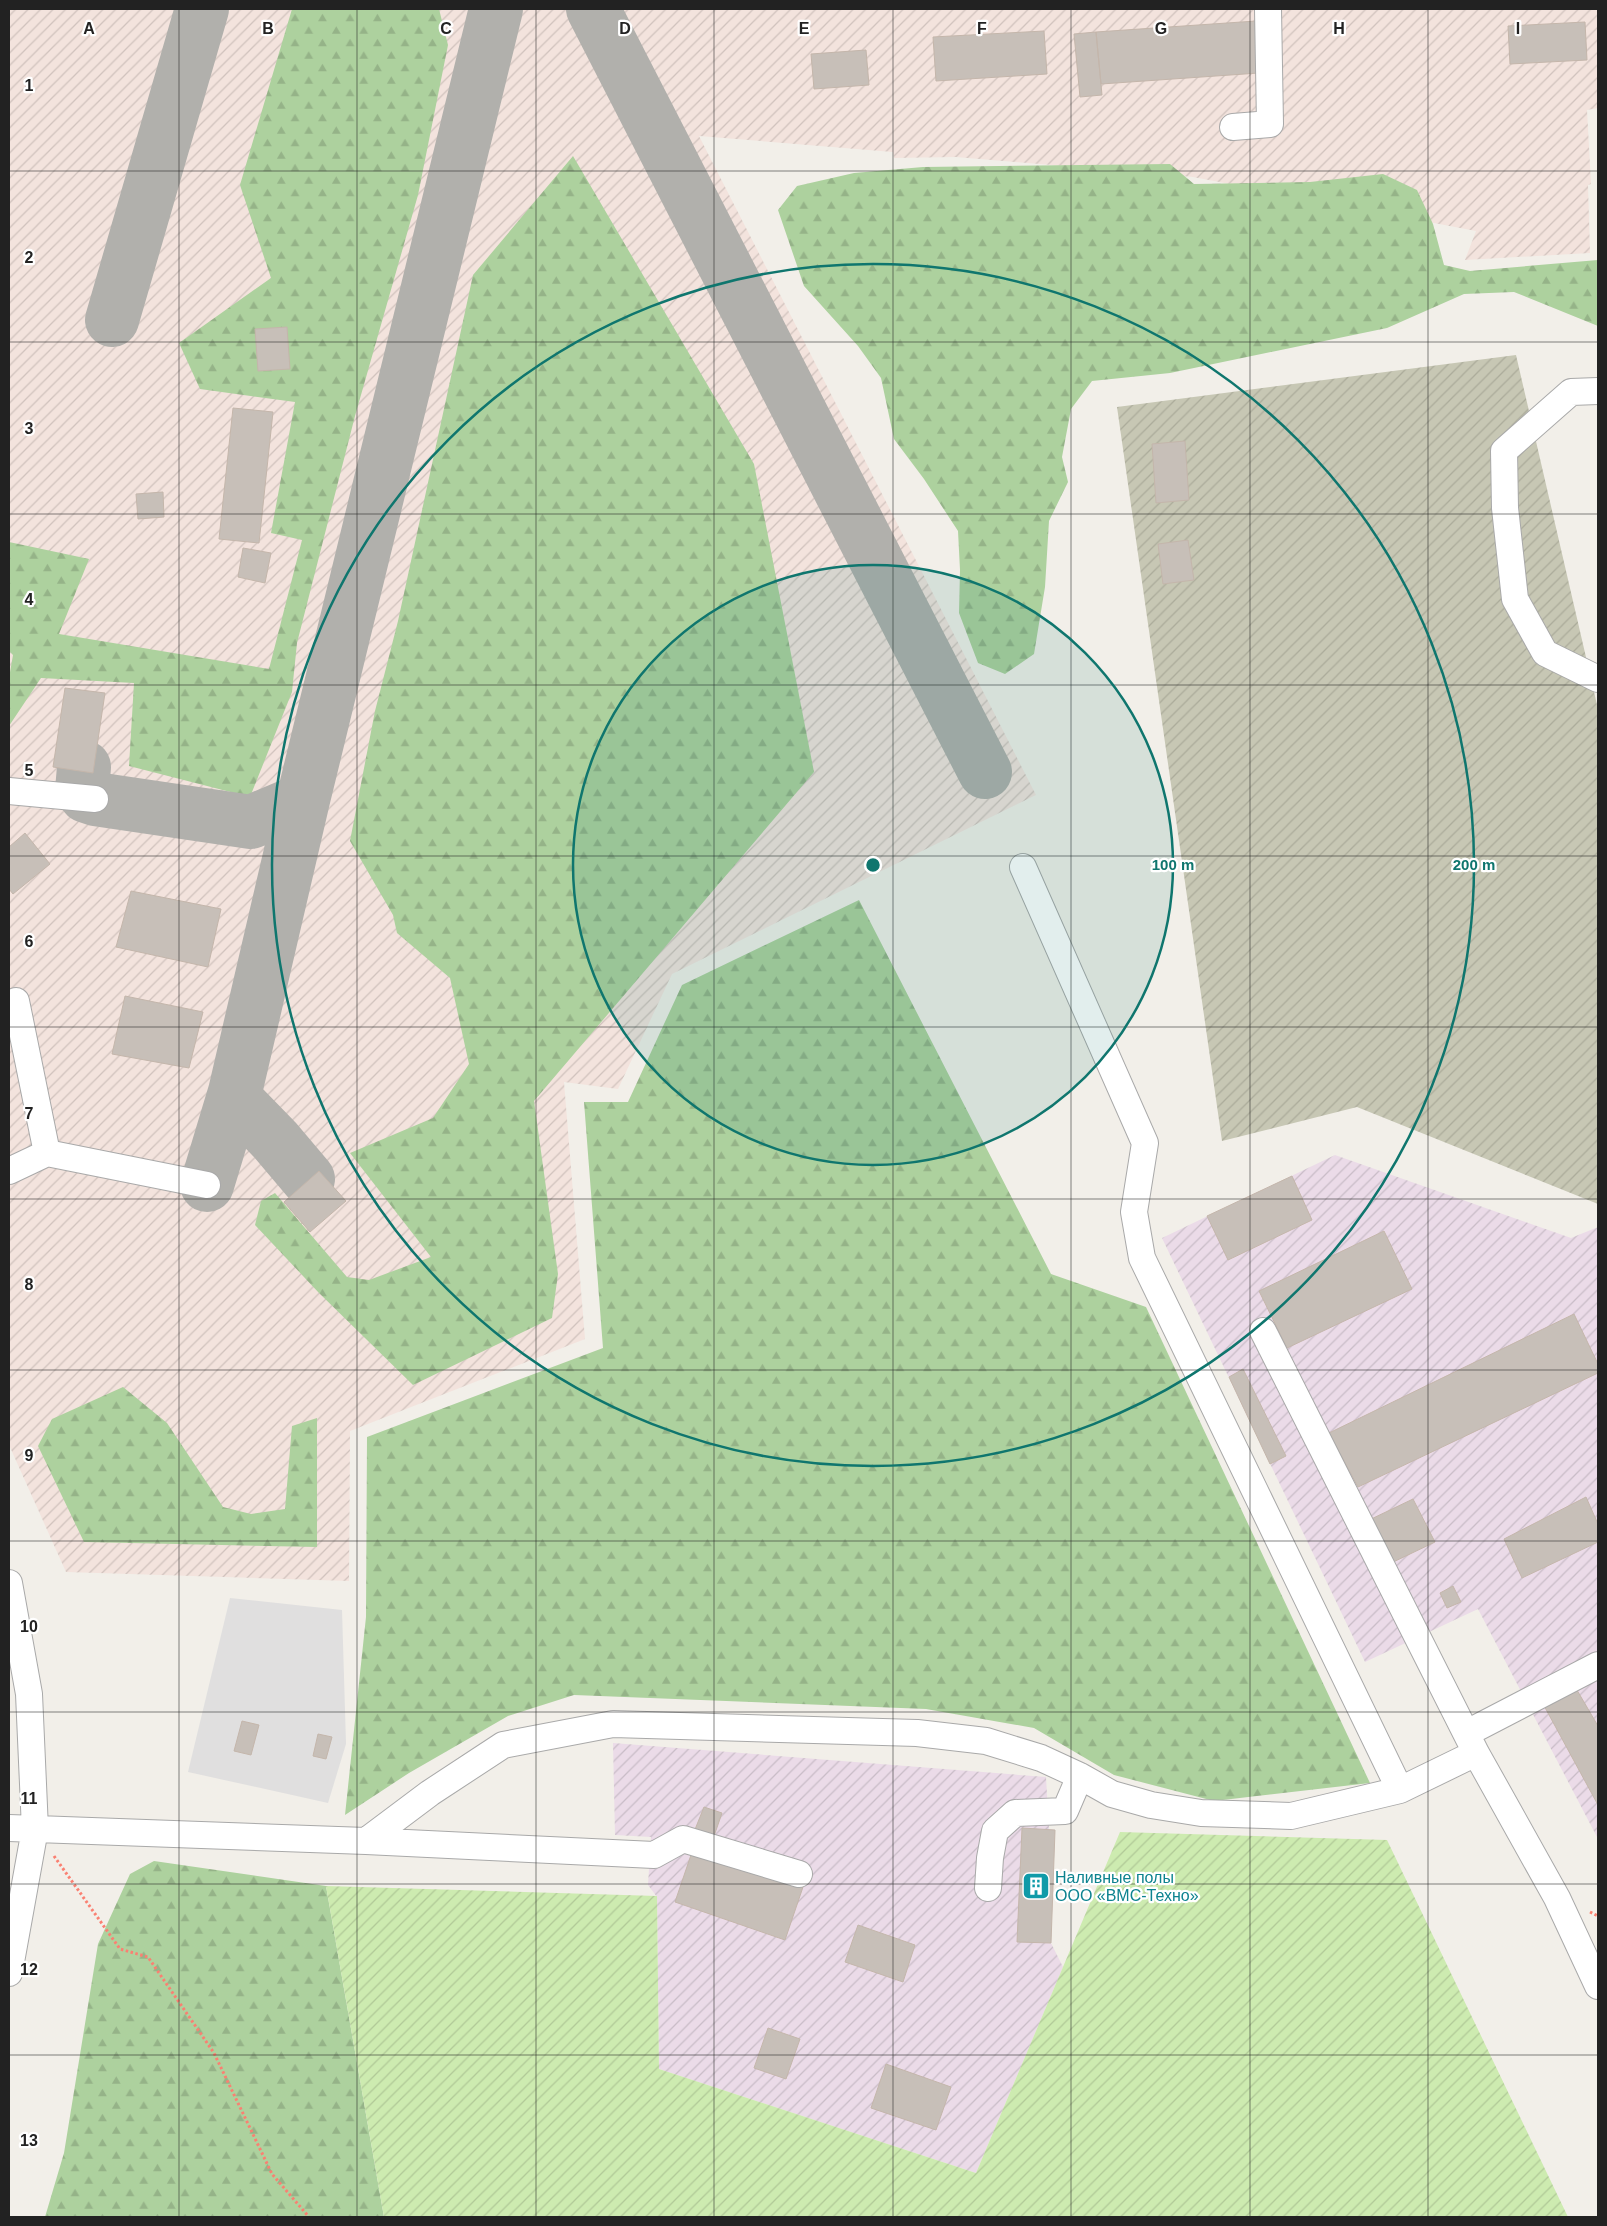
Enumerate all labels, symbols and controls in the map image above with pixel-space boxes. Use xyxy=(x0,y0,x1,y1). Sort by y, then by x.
text: A xyxy=(83,20,95,37)
text: B xyxy=(262,20,274,37)
text: C xyxy=(440,20,452,37)
text: D xyxy=(619,20,631,37)
text: E xyxy=(799,20,810,37)
text: F xyxy=(977,20,987,37)
text: G xyxy=(1155,20,1167,37)
text: H xyxy=(1333,20,1345,37)
text: I xyxy=(1516,20,1520,37)
text: 1 xyxy=(25,77,34,94)
text: 2 xyxy=(25,249,34,266)
text: 3 xyxy=(25,420,34,437)
text: 4 xyxy=(25,591,34,608)
text: 5 xyxy=(25,762,34,779)
centre of rings xyxy=(864,856,882,874)
text: 100 m xyxy=(1152,856,1194,873)
text: 200 m xyxy=(1453,856,1495,873)
text: 6 xyxy=(25,933,34,950)
text: 7 xyxy=(25,1105,34,1122)
text: 8 xyxy=(25,1276,34,1293)
text: 9 xyxy=(25,1447,34,1464)
text: 10 xyxy=(20,1618,38,1635)
text: 11 xyxy=(21,1790,38,1807)
place label: Наливные полы ООО «ВМС-Техно» xyxy=(1055,1869,1199,1904)
building icon: Наливные полы ООО «ВМС-Техно» xyxy=(1021,1871,1051,1901)
text: 12 xyxy=(20,1961,38,1978)
text: 13 xyxy=(20,2132,38,2149)

